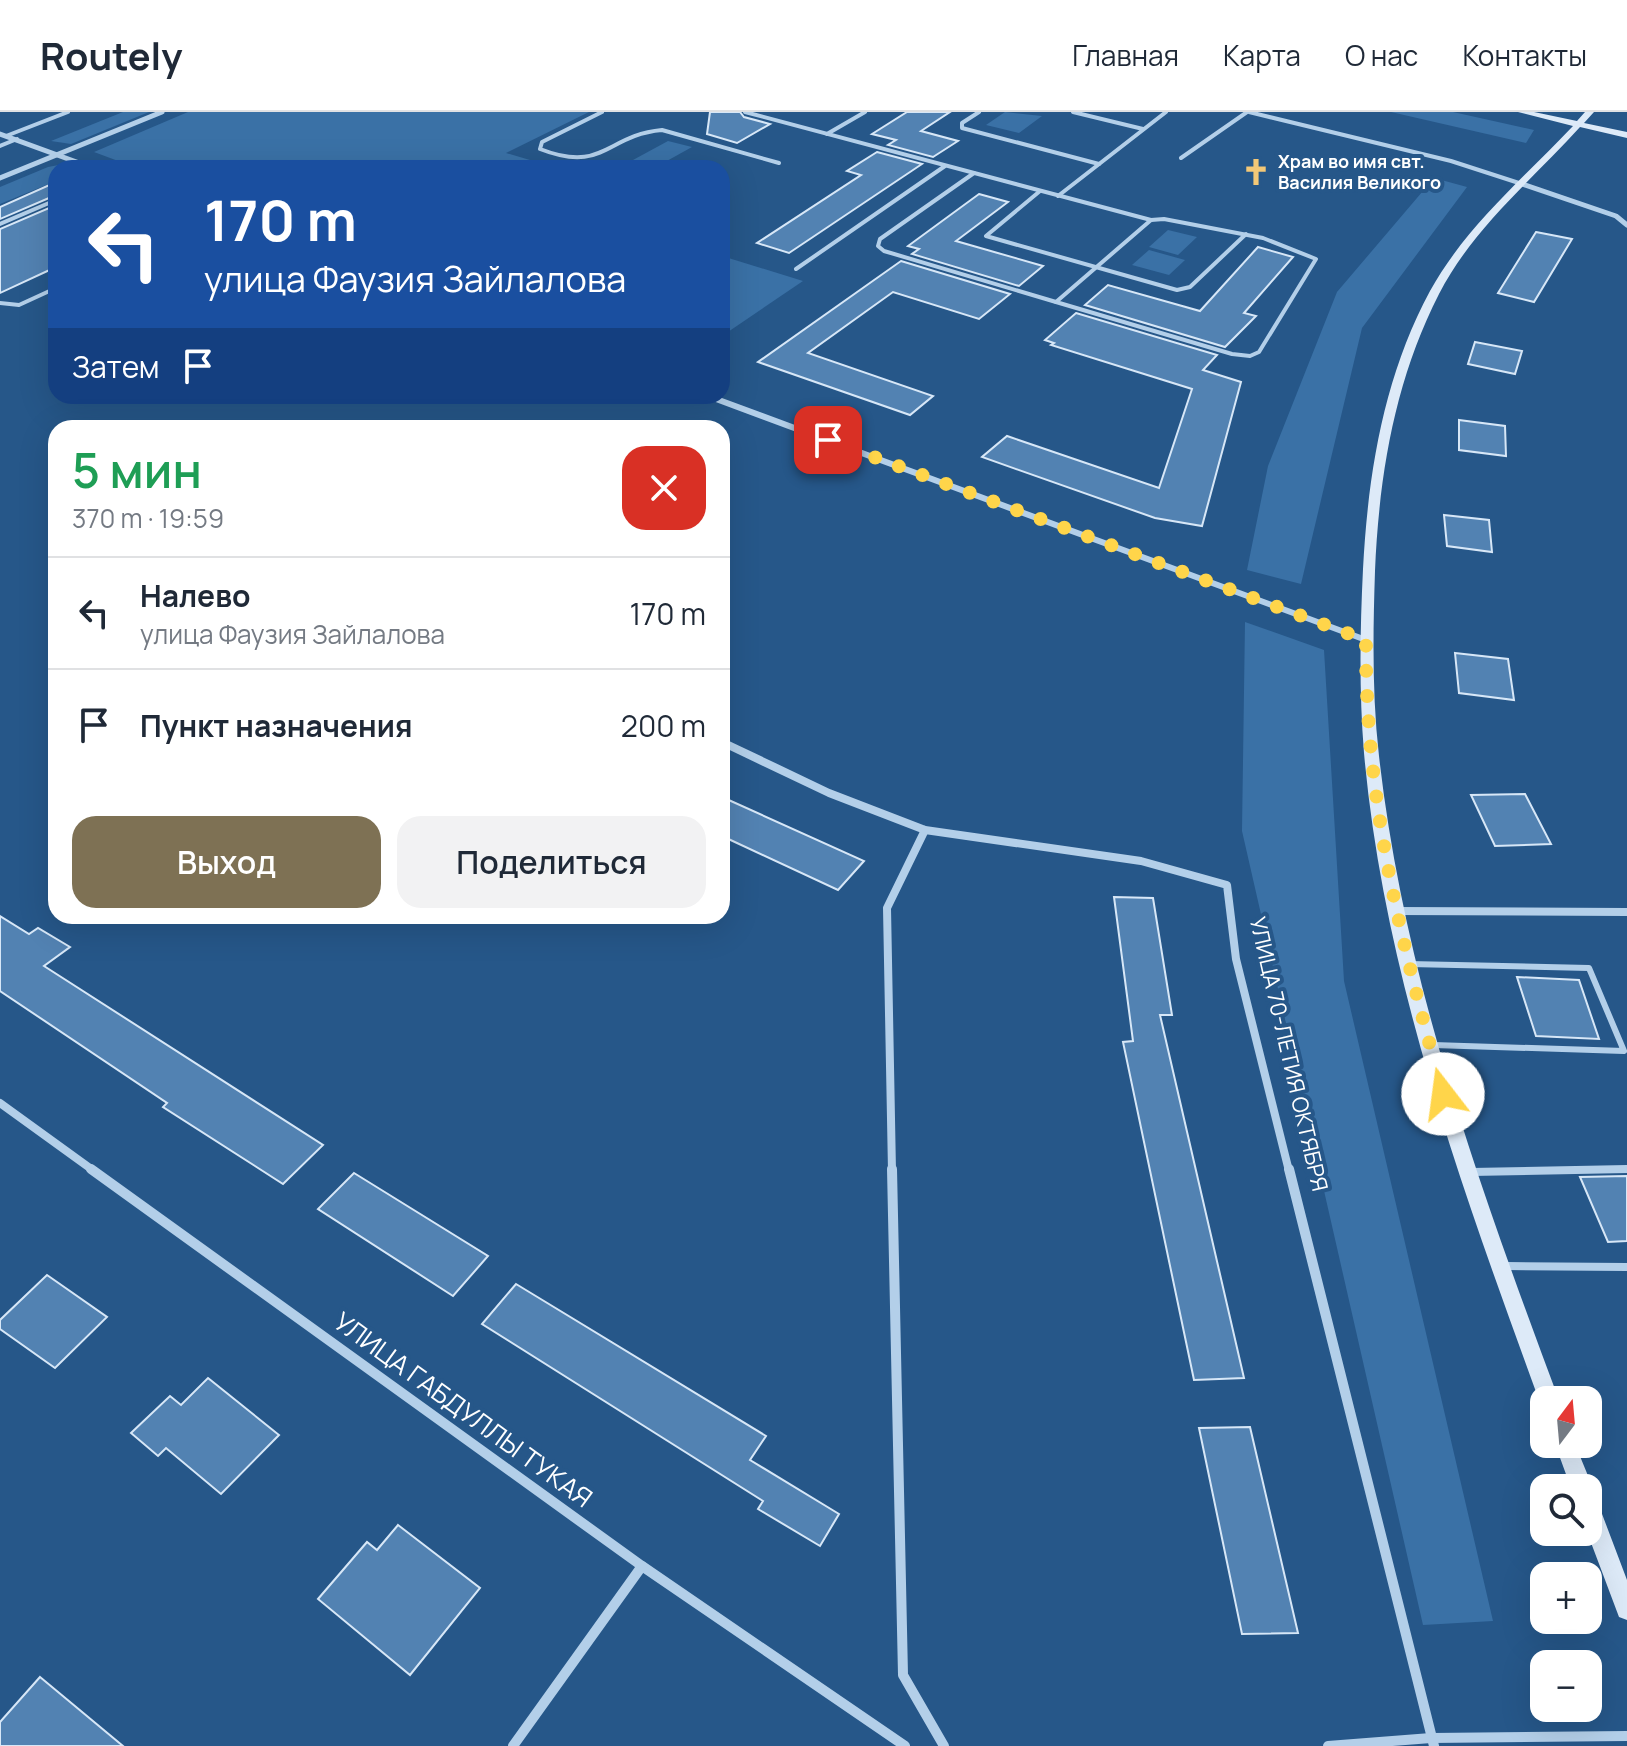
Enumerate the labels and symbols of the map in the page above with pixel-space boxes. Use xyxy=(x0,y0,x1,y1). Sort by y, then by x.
place label: Храм во имя свт. Василия Великого xyxy=(1278,149,1441,194)
church icon: Храм во имя свт. Василия Великого xyxy=(1241,157,1271,187)
pin xyxy=(794,406,862,474)
street label: УЛИЦА 70-ЛЕТИЯ ОКТЯБРЯ xyxy=(1243,914,1335,1194)
position arrow xyxy=(1401,1052,1485,1136)
street label: УЛИЦА ГАБДУЛЛЫ ТУКАЯ xyxy=(327,1303,600,1515)
north arrow xyxy=(1530,1386,1602,1458)

